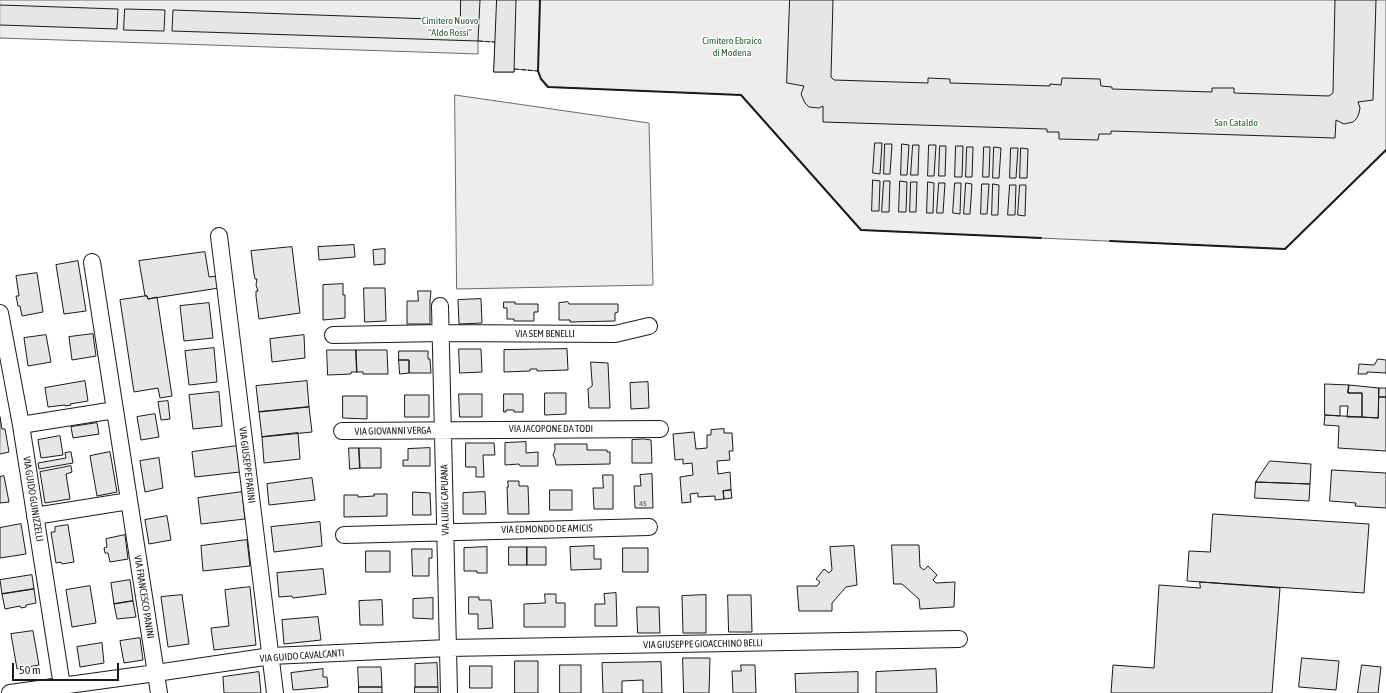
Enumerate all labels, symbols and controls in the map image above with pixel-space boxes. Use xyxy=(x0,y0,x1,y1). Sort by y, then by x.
park label: Cimitero Nuovo “Aldo Rossi” xyxy=(422,15,478,38)
park label: Cimitero Ebraico di Modena xyxy=(702,35,762,58)
park label: San Cataldo xyxy=(1214,117,1258,129)
street label: VIA SEM BENELLI xyxy=(515,328,575,340)
street label: VIA JACOPONE DA TODI xyxy=(509,423,593,435)
street label: VIA GIOVANNI VERGA xyxy=(354,424,432,438)
street label: VIA GIUSEPPE PARINI xyxy=(236,426,258,504)
street label: VIA GUIDO GUINIZZELLI xyxy=(20,456,46,542)
street label: VIA LUIGI CAPUANA xyxy=(438,464,452,536)
house number: 45 xyxy=(639,498,647,508)
street label: VIA EDMONDO DE AMICIS xyxy=(501,522,593,536)
street label: VIA FRANCESCO PANINI xyxy=(131,554,157,640)
street label: VIA GIUSEPPE GIOACCHINO BELLI xyxy=(643,637,763,651)
street label: VIA GUIDO CAVALCANTI xyxy=(259,647,345,665)
scale bar xyxy=(14,655,121,681)
text: 50 m xyxy=(19,663,41,677)

